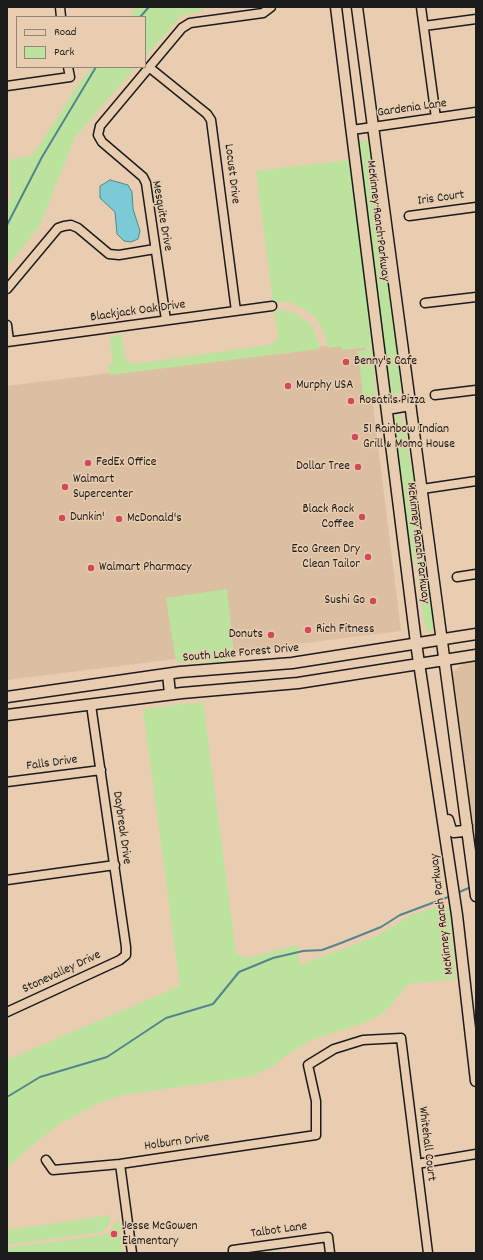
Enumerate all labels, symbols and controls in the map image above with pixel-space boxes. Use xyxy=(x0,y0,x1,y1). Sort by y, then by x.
legend xyxy=(16,16,146,68)
text: Road xyxy=(54,24,76,41)
text: Park xyxy=(54,44,74,61)
street label: Gardenia Lane xyxy=(376,96,448,122)
street label: Locust Drive xyxy=(220,143,242,205)
street label: McKinney Ranch Parkway xyxy=(362,160,392,282)
street label: Mesquite Drive xyxy=(147,180,175,252)
street label: Iris Court xyxy=(417,188,465,210)
street label: Blackjack Oak Drive xyxy=(89,298,187,326)
place label: Benny's Cafe xyxy=(354,354,417,370)
marker: Benny's Cafe xyxy=(341,357,351,367)
place label: Murphy USA xyxy=(296,378,353,394)
marker: Murphy USA xyxy=(283,381,293,391)
place label: Rosati's Pizza xyxy=(359,393,425,409)
marker: Rosati's Pizza xyxy=(346,396,356,406)
place label: 51 Rainbow Indian Grill & Momo House xyxy=(363,422,455,453)
marker: 51 Rainbow Indian Grill & Momo House xyxy=(350,432,360,442)
place label: FedEx Office xyxy=(96,455,157,471)
marker: FedEx Office xyxy=(83,458,93,468)
place label: Dollar Tree xyxy=(296,459,350,475)
marker: Dollar Tree xyxy=(353,462,363,472)
place label: Walmart Supercenter xyxy=(73,472,133,503)
marker: Walmart Supercenter xyxy=(60,482,70,492)
street label: McKinney Ranch Parkway xyxy=(402,482,432,604)
place label: Black Rock Coffee xyxy=(302,502,354,533)
place label: Dunkin' xyxy=(70,510,105,526)
place label: McDonald's xyxy=(127,511,182,527)
marker: Black Rock Coffee xyxy=(357,512,367,522)
marker: Dunkin' xyxy=(57,513,67,523)
marker: McDonald's xyxy=(114,514,124,524)
place label: Eco Green Dry Clean Tailor xyxy=(292,542,360,573)
marker: Eco Green Dry Clean Tailor xyxy=(363,552,373,562)
place label: Walmart Pharmacy xyxy=(99,560,192,576)
marker: Walmart Pharmacy xyxy=(86,563,96,573)
place label: Sushi Go xyxy=(325,593,365,609)
marker: Sushi Go xyxy=(368,596,378,606)
place label: Rich Fitness xyxy=(316,622,375,638)
marker: Rich Fitness xyxy=(303,625,313,635)
place label: Donuts xyxy=(229,627,263,643)
marker: Donuts xyxy=(266,630,276,640)
street label: South Lake Forest Drive xyxy=(182,641,300,667)
street label: Falls Drive xyxy=(25,753,79,775)
street label: Daybreak Drive xyxy=(108,790,134,866)
street label: McKinney Ranch Parkway xyxy=(428,853,458,975)
street label: Stonevalley Drive xyxy=(20,948,104,998)
street label: Whitehall Court xyxy=(414,1106,438,1182)
street label: Holburn Drive xyxy=(143,1131,211,1155)
place label: Jesse McGowen Elementary xyxy=(122,1219,197,1250)
street label: Talbot Lane xyxy=(250,1219,308,1243)
marker: Jesse McGowen Elementary xyxy=(109,1229,119,1239)

